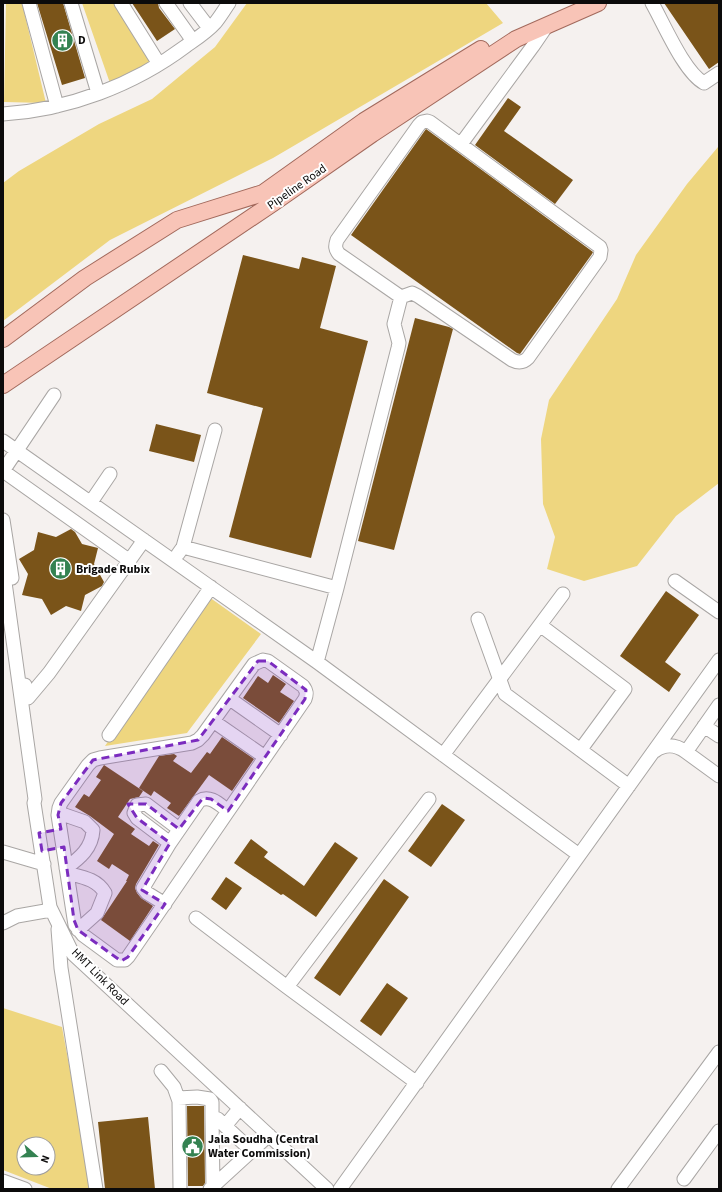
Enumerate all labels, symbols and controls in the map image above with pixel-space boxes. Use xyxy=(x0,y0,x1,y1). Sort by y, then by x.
building icon: D xyxy=(50,27,76,53)
place label: D xyxy=(78,32,86,49)
street label: Pipeline Road xyxy=(264,160,330,214)
building icon: Brigade Rubix xyxy=(48,556,74,582)
place label: Brigade Rubix xyxy=(76,561,150,578)
street label: HMT Link Road xyxy=(68,945,132,1009)
place label: Jala Soudha (Central Water Commission) xyxy=(208,1131,319,1162)
public building icon: Jala Soudha (Central Water Commission) xyxy=(179,1133,205,1159)
north arrow xyxy=(16,1136,56,1176)
text: N xyxy=(37,1153,53,1165)

